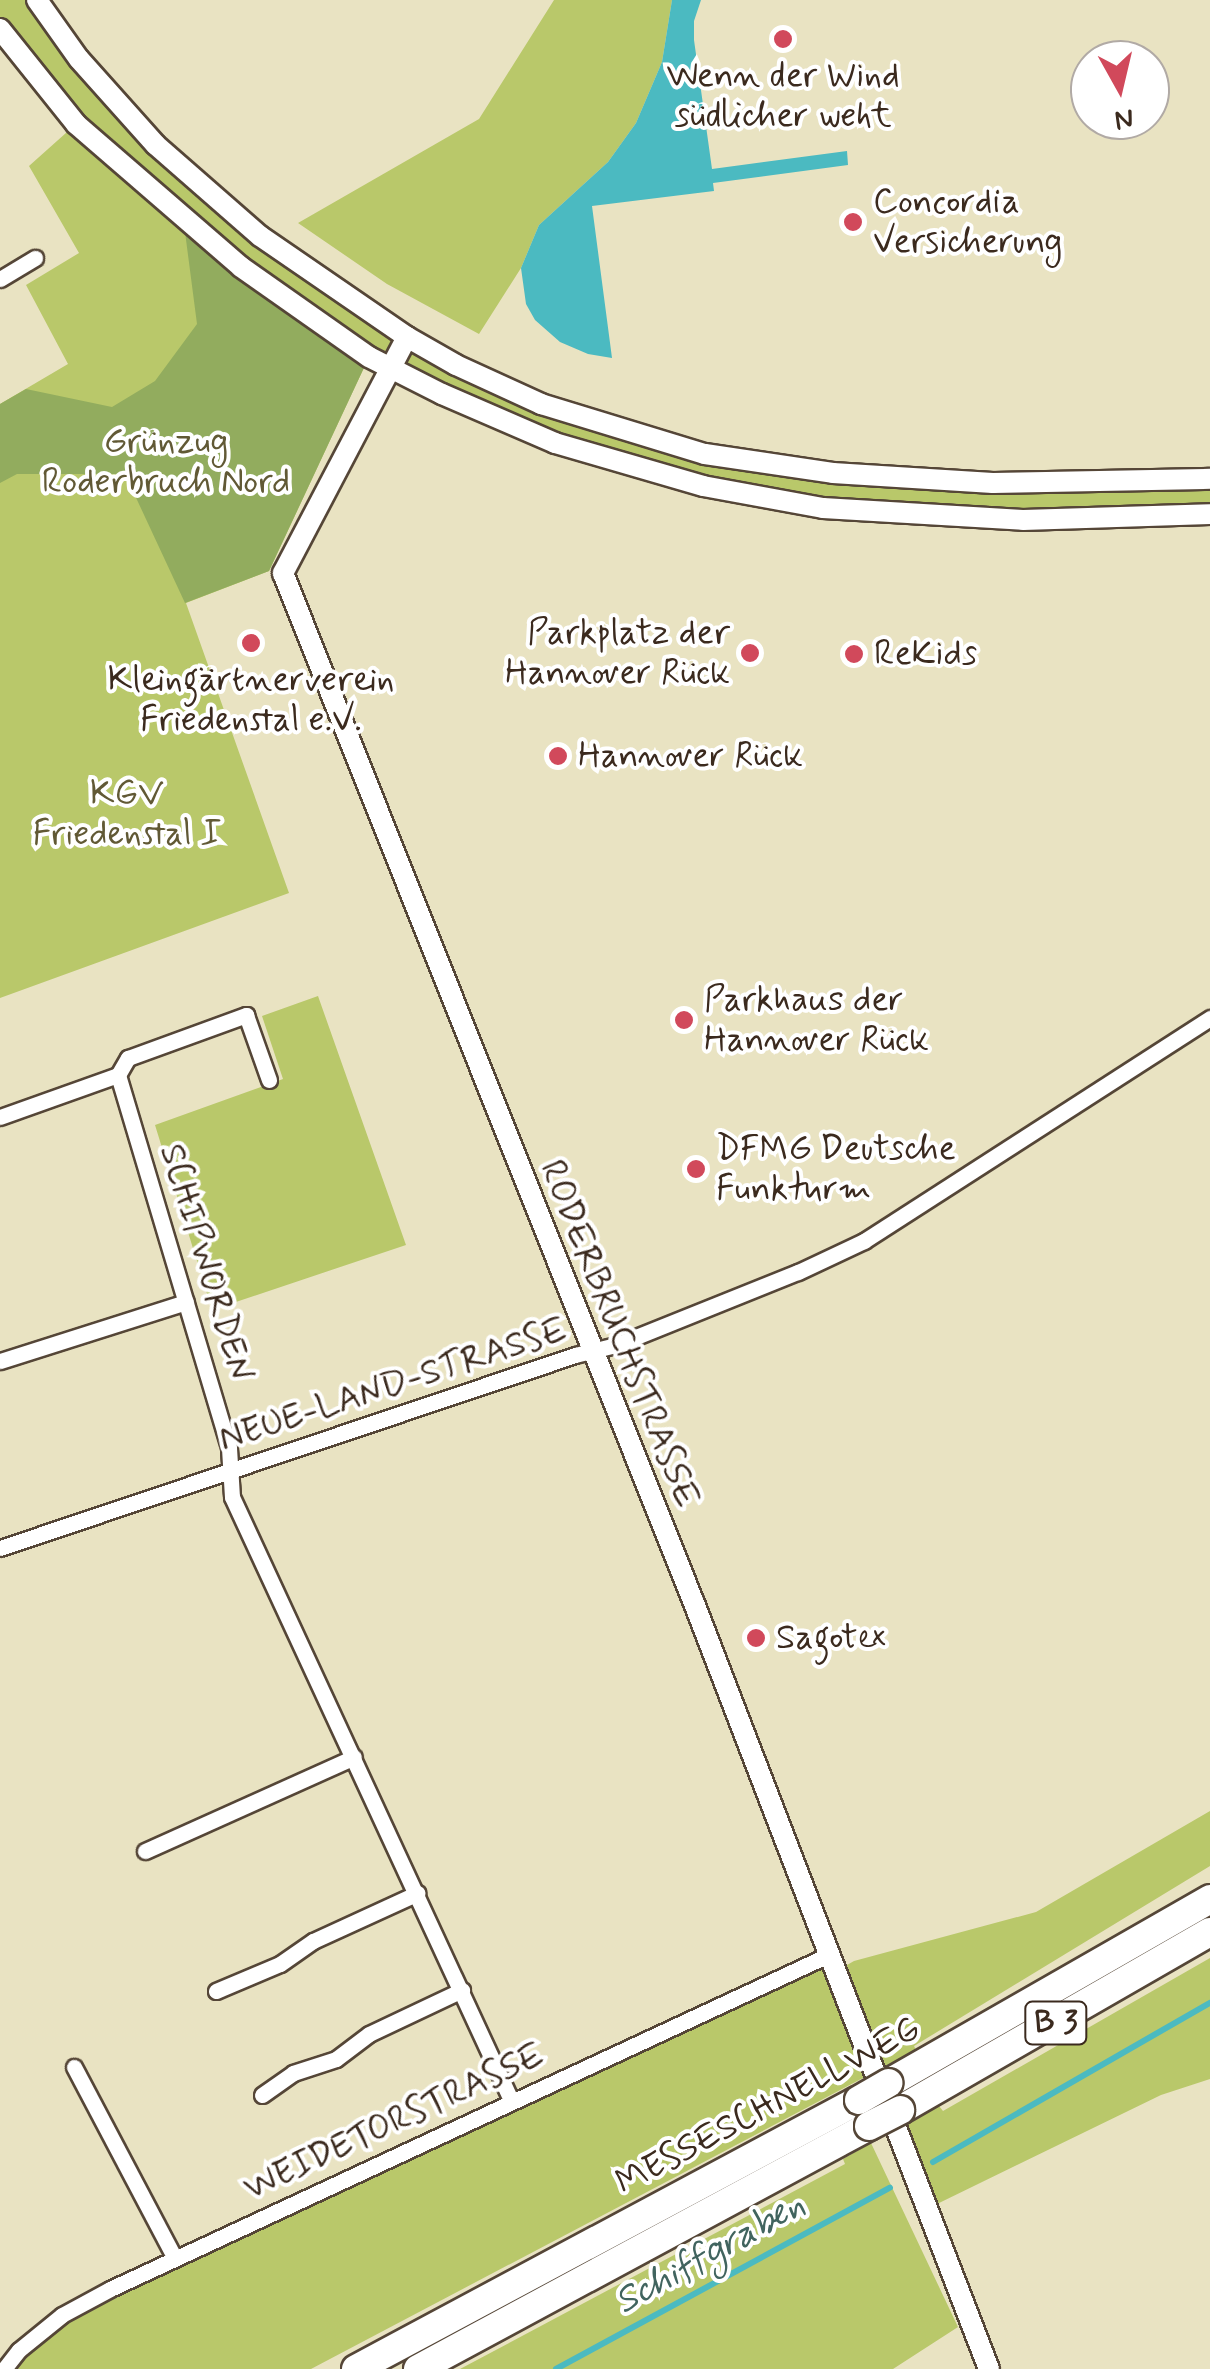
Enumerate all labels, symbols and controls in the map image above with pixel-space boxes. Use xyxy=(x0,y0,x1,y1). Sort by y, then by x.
marker: Wenn der Wind südlicher weht xyxy=(772,28,794,50)
north arrow xyxy=(1070,40,1170,140)
place label: Wenn der Wind südlicher weht xyxy=(664,55,902,137)
text: N xyxy=(1112,99,1136,138)
place label: Concordia Versicherung xyxy=(873,181,1062,263)
marker: Concordia Versicherung xyxy=(842,211,864,233)
park label: Grünzug Roderbruch Nord xyxy=(42,421,290,503)
place label: Parkplatz der Hannover Rück xyxy=(504,612,730,694)
marker: Kleingärtnerverein Friedenstal e.V. xyxy=(240,632,262,654)
place label: ReKids xyxy=(874,633,977,675)
marker: Parkplatz der Hannover Rück xyxy=(739,642,761,664)
marker: ReKids xyxy=(843,643,865,665)
place label: Kleingärtnerverein Friedenstal e.V. xyxy=(108,659,394,741)
place label: Hannover Rück xyxy=(578,735,804,777)
marker: Hannover Rück xyxy=(547,745,569,767)
park label: KGV Friedenstal I xyxy=(33,773,221,855)
place label: Parkhaus der Hannover Rück xyxy=(704,979,930,1061)
marker: Parkhaus der Hannover Rück xyxy=(673,1009,695,1031)
place label: DFMG Deutsche Funkturm xyxy=(716,1128,950,1210)
street label: SCHIPWORDEN xyxy=(150,1139,262,1387)
street label: RODERBRUCHSTRASSE xyxy=(530,1154,708,1514)
marker: DFMG Deutsche Funkturm xyxy=(685,1158,707,1180)
street label: NEUE-LAND-STRASSE xyxy=(214,1309,572,1461)
place label: Sagotex xyxy=(776,1617,886,1659)
marker: Sagotex xyxy=(745,1627,767,1649)
road number: B 3 xyxy=(1024,1996,1088,2050)
street label: MESSESCHNELLWEG xyxy=(608,2008,928,2204)
street label: WEIDETORSTRASSE xyxy=(237,2034,551,2210)
water label: Schiffgraben xyxy=(607,2183,813,2325)

